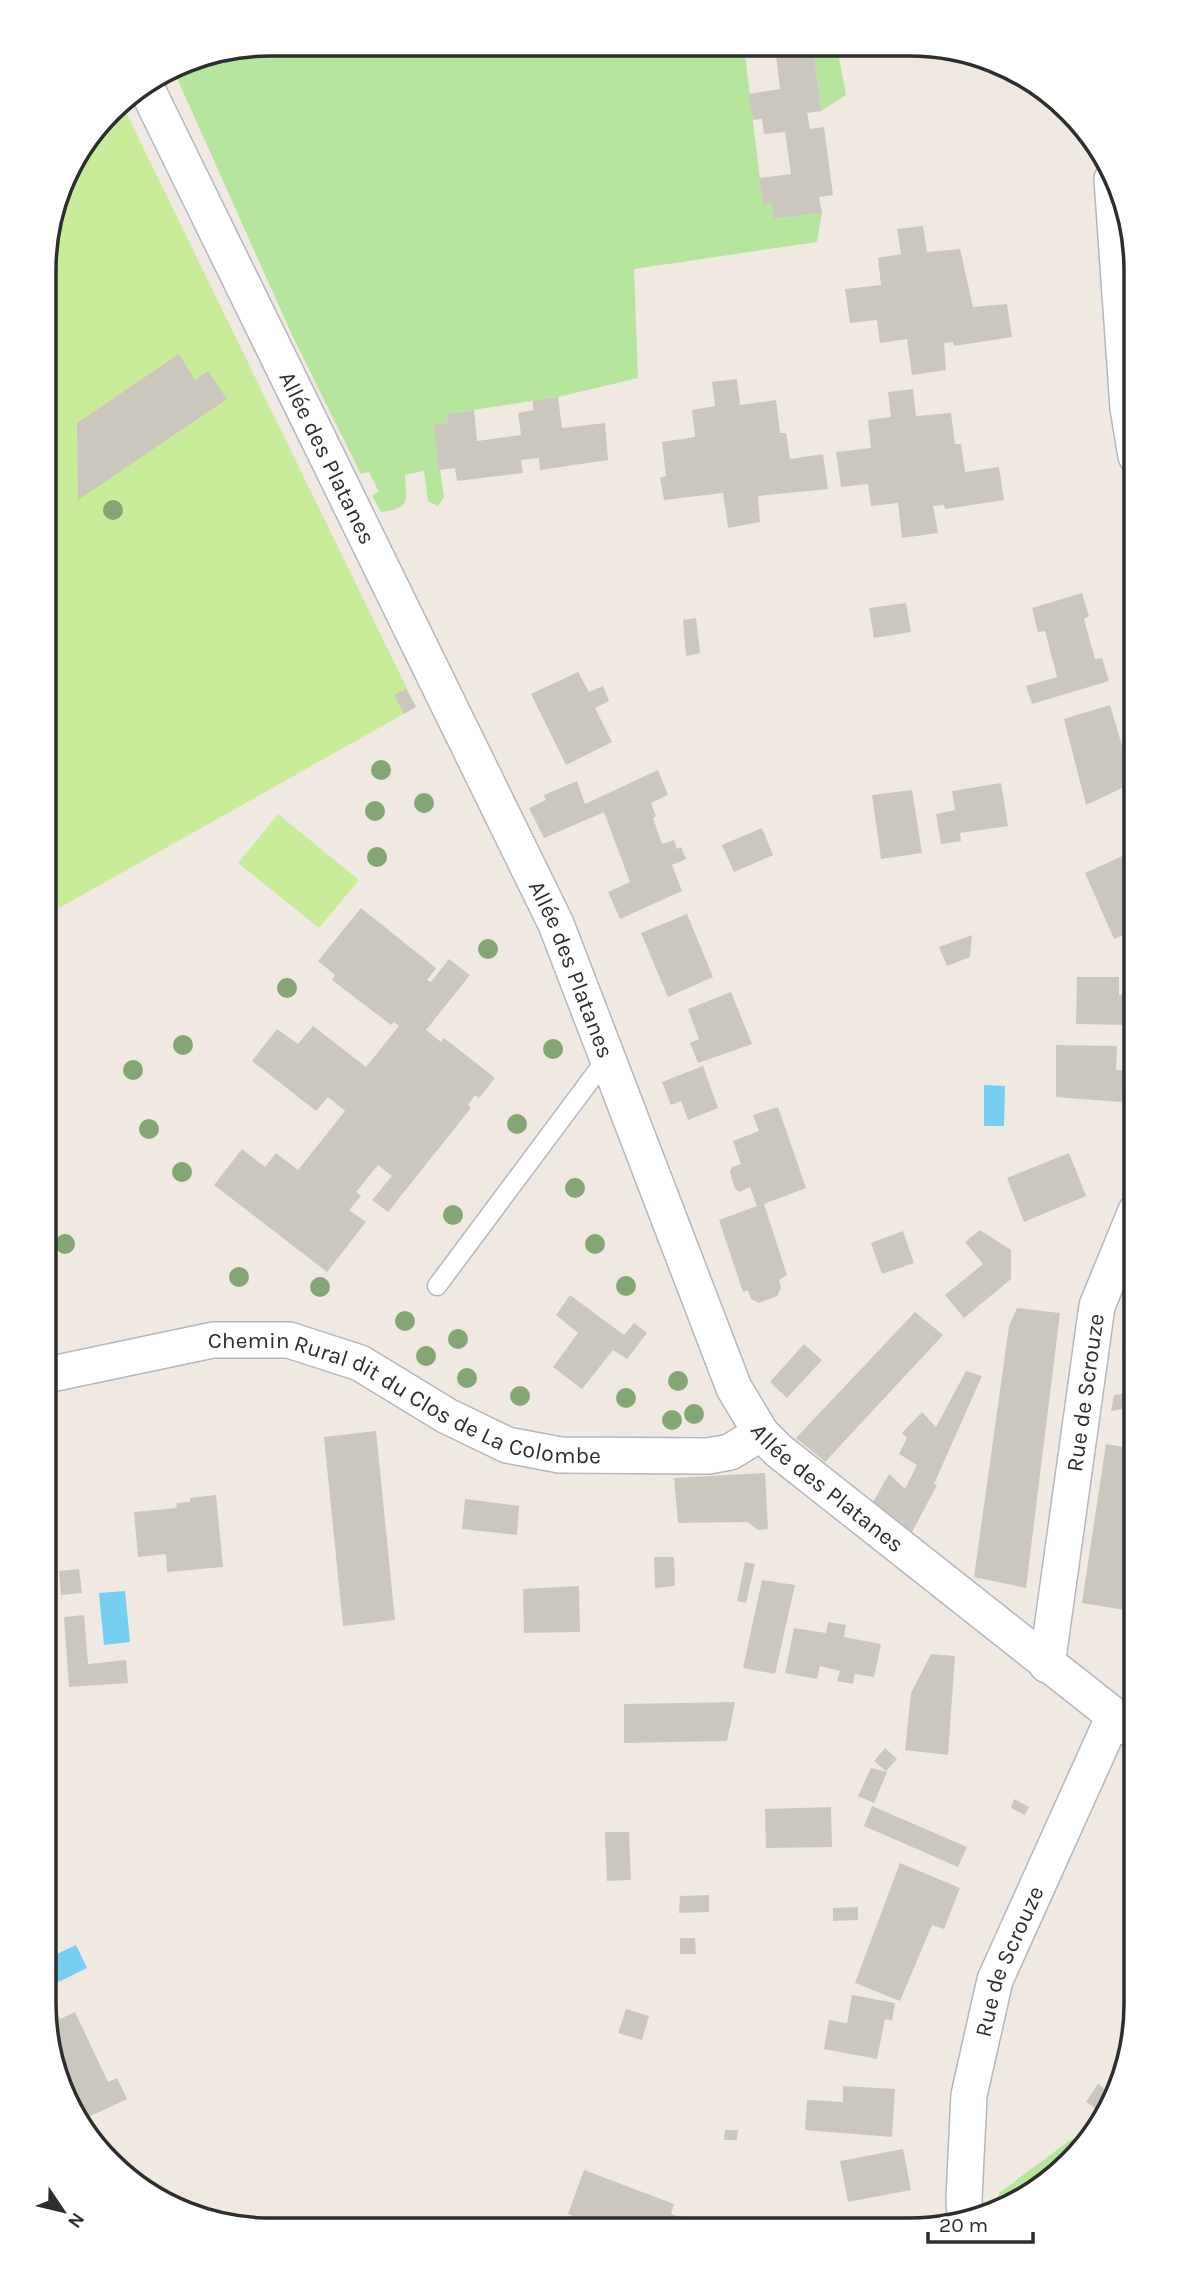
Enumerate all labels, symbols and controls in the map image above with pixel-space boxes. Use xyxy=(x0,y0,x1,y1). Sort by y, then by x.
street label: Allée des Platanes xyxy=(274,367,381,549)
street label: Allée des Platanes xyxy=(523,876,620,1062)
street label: Rue de Scrouze xyxy=(1061,1312,1109,1474)
street label: Chemin Rural dit du Clos de La Colombe xyxy=(208,1327,601,1469)
street label: Allée des Platanes xyxy=(745,1419,909,1558)
street label: Rue de Scrouze xyxy=(969,1882,1049,2039)
north arrow xyxy=(28,2176,98,2246)
scale bar xyxy=(928,2200,1033,2244)
text: N xyxy=(63,2208,89,2232)
text: 20 m xyxy=(939,2213,988,2237)

